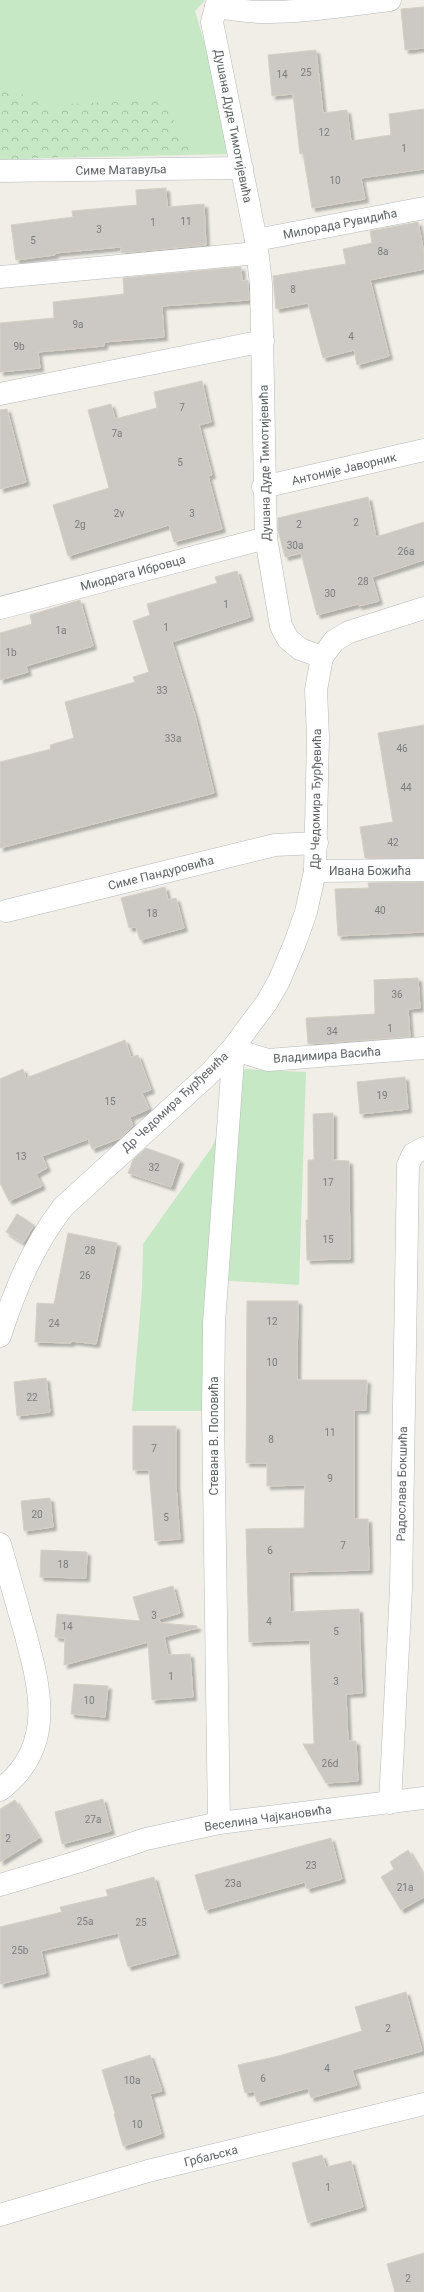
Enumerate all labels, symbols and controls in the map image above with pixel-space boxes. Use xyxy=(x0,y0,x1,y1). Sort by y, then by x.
street label: Душана Дуде Тимотијевића xyxy=(211,48,255,204)
house number: 25 xyxy=(300,67,312,78)
house number: 14 xyxy=(276,69,288,80)
house number: 12 xyxy=(318,127,330,138)
house number: 1 xyxy=(401,143,407,154)
street label: Симе Матавуља xyxy=(75,162,167,178)
house number: 10 xyxy=(329,175,341,186)
street label: Милорада Рувидића xyxy=(282,206,398,242)
house number: 11 xyxy=(180,216,192,227)
house number: 1 xyxy=(150,217,156,228)
house number: 3 xyxy=(96,224,102,235)
house number: 5 xyxy=(30,235,36,246)
house number: 8a xyxy=(377,246,389,257)
house number: 8 xyxy=(290,284,296,295)
house number: 9a xyxy=(72,319,84,330)
house number: 4 xyxy=(348,331,354,342)
house number: 9b xyxy=(13,341,25,352)
street label: Душана Дуде Тимотијевића xyxy=(257,385,273,541)
house number: 7 xyxy=(179,402,185,413)
house number: 7a xyxy=(111,428,123,439)
street label: Антоније Јаворник xyxy=(290,450,398,488)
house number: 5 xyxy=(177,457,183,468)
house number: 2v xyxy=(114,508,124,519)
house number: 3 xyxy=(189,508,195,519)
house number: 2 xyxy=(353,517,359,528)
house number: 2g xyxy=(74,519,86,530)
house number: 2 xyxy=(296,519,302,530)
house number: 30a xyxy=(287,540,303,551)
house number: 26a xyxy=(398,546,414,557)
street label: Миодрага Ибровца xyxy=(79,552,187,594)
house number: 28 xyxy=(357,576,369,587)
house number: 30 xyxy=(324,588,336,599)
house number: 1 xyxy=(223,599,229,610)
house number: 1 xyxy=(163,622,169,633)
house number: 1a xyxy=(55,625,67,636)
house number: 1b xyxy=(5,647,17,658)
house number: 33 xyxy=(156,685,168,696)
street label: Др Чедомира Ђурђевића xyxy=(308,729,324,869)
house number: 33a xyxy=(165,733,181,744)
house number: 46 xyxy=(396,743,408,754)
house number: 44 xyxy=(400,782,412,793)
house number: 42 xyxy=(387,837,399,848)
street label: Симе Пандуровића xyxy=(107,853,215,893)
street label: Ивана Божића xyxy=(329,864,411,878)
house number: 40 xyxy=(374,905,386,916)
house number: 18 xyxy=(146,908,158,919)
house number: 36 xyxy=(391,989,403,1000)
house number: 1 xyxy=(387,1023,393,1034)
house number: 34 xyxy=(326,1026,338,1037)
street label: Владимира Васића xyxy=(273,1044,381,1066)
street label: Др Чедомира Ђурђевића xyxy=(119,1049,231,1155)
house number: 19 xyxy=(376,1090,388,1101)
house number: 15 xyxy=(104,1096,116,1107)
house number: 13 xyxy=(15,1151,27,1162)
house number: 32 xyxy=(148,1162,160,1173)
house number: 17 xyxy=(322,1177,334,1188)
house number: 15 xyxy=(322,1234,334,1245)
house number: 28 xyxy=(84,1245,96,1256)
house number: 26 xyxy=(79,1270,91,1281)
house number: 12 xyxy=(266,1316,278,1327)
house number: 24 xyxy=(48,1318,60,1329)
house number: 10 xyxy=(266,1357,278,1368)
street label: Стевана В. Поповића xyxy=(207,1376,221,1496)
house number: 22 xyxy=(26,1392,38,1403)
street label: Радослава Бокшића xyxy=(394,1426,410,1542)
house number: 11 xyxy=(324,1427,336,1438)
house number: 8 xyxy=(268,1434,274,1445)
house number: 7 xyxy=(151,1443,157,1454)
house number: 9 xyxy=(327,1473,333,1484)
house number: 20 xyxy=(31,1509,43,1520)
house number: 5 xyxy=(163,1512,169,1523)
house number: 7 xyxy=(340,1540,346,1551)
house number: 6 xyxy=(267,1545,273,1556)
house number: 18 xyxy=(57,1559,69,1570)
house number: 3 xyxy=(151,1610,157,1621)
house number: 4 xyxy=(266,1616,272,1627)
house number: 14 xyxy=(61,1621,73,1632)
house number: 5 xyxy=(333,1626,339,1637)
house number: 1 xyxy=(168,1671,174,1682)
house number: 3 xyxy=(333,1676,339,1687)
house number: 10 xyxy=(83,1695,95,1706)
house number: 26d xyxy=(322,1758,338,1769)
street label: Веселина Чајкановића xyxy=(204,1802,332,1834)
house number: 27a xyxy=(85,1814,101,1825)
house number: 2 xyxy=(5,1833,11,1844)
house number: 23 xyxy=(305,1860,317,1871)
house number: 23a xyxy=(225,1878,241,1889)
house number: 21a xyxy=(397,1882,413,1893)
house number: 25a xyxy=(77,1916,93,1927)
house number: 25 xyxy=(135,1917,147,1928)
house number: 25b xyxy=(12,1945,29,1956)
house number: 2 xyxy=(385,2023,391,2034)
house number: 4 xyxy=(324,2063,330,2074)
house number: 6 xyxy=(260,2073,266,2084)
house number: 10a xyxy=(124,2075,140,2086)
house number: 10 xyxy=(131,2119,143,2130)
street label: Грбаљска xyxy=(183,2143,239,2169)
house number: 1 xyxy=(325,2182,331,2193)
house number: 2 xyxy=(405,2273,411,2284)

